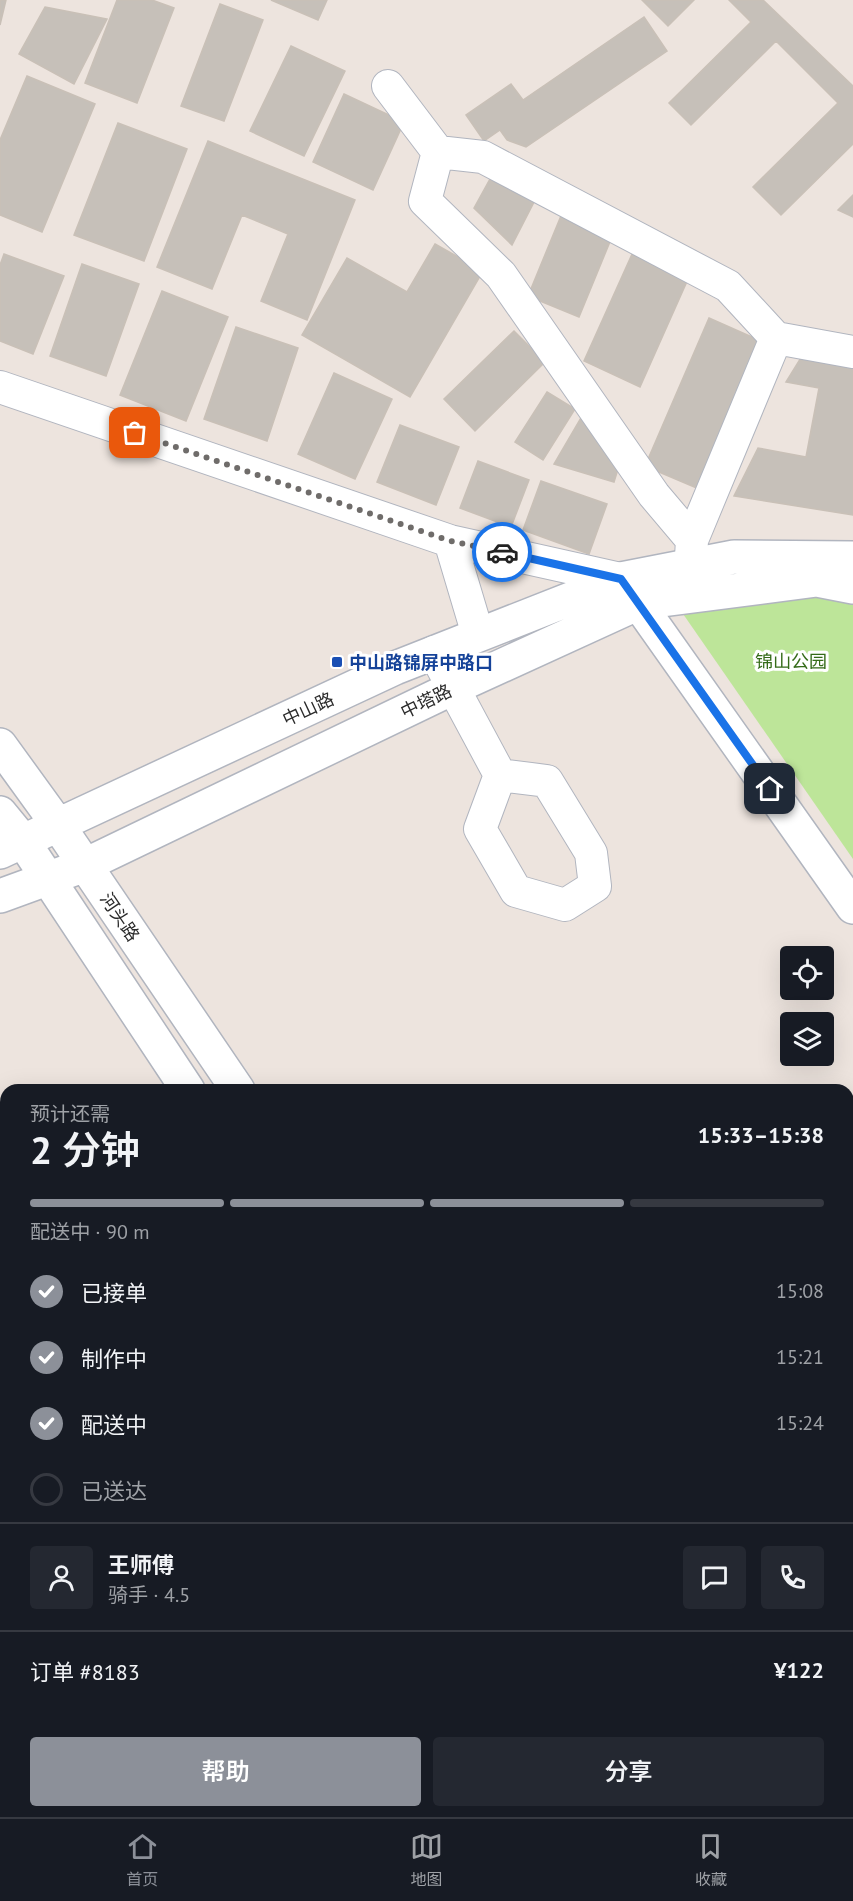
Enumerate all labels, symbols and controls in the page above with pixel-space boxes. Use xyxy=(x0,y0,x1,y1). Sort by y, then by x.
pin xyxy=(109,407,160,458)
icon: bag xyxy=(118,416,151,449)
courier xyxy=(472,522,532,582)
icon: car xyxy=(486,536,519,569)
park label: 锦山公园 xyxy=(755,650,827,673)
place label: 中山路锦屏中路口 xyxy=(349,651,493,674)
marker: 中山路锦屏中路口 xyxy=(330,655,344,669)
street label: 中塔路 xyxy=(397,679,455,723)
street label: 中山路 xyxy=(279,687,337,731)
pin xyxy=(744,763,795,814)
icon: home xyxy=(753,772,786,805)
street label: 河头路 xyxy=(95,888,145,946)
map controls xyxy=(780,946,834,1066)
button: locate xyxy=(780,946,834,1000)
button: layers xyxy=(780,1012,834,1066)
text: 预计还需 xyxy=(30,1101,110,1127)
text: 15:33–15:38 xyxy=(698,1121,824,1149)
text: 2 分钟 xyxy=(30,1124,140,1175)
text: 配送中 · 90 m xyxy=(30,1219,149,1245)
icon: check xyxy=(30,1275,63,1308)
text: 15:08 xyxy=(776,1278,824,1304)
text: 已接单 xyxy=(81,1279,147,1307)
icon: check xyxy=(30,1341,63,1374)
text: 15:21 xyxy=(776,1344,824,1370)
text: 制作中 xyxy=(81,1345,147,1373)
icon: check xyxy=(30,1407,63,1440)
text: 15:24 xyxy=(776,1410,824,1436)
text: 配送中 xyxy=(81,1411,147,1439)
text: 已送达 xyxy=(81,1477,147,1505)
button: person xyxy=(30,1546,93,1609)
button: chat xyxy=(683,1546,746,1609)
button: phone xyxy=(761,1546,824,1609)
text: 王师傅 xyxy=(108,1551,174,1579)
text: 骑手 · 4.5 xyxy=(108,1582,190,1608)
text: ¥122 xyxy=(774,1656,824,1684)
text: 订单 #8183 xyxy=(30,1658,140,1686)
button: 帮助 xyxy=(30,1737,421,1806)
button: 分享 xyxy=(433,1737,824,1806)
tab: 首页 xyxy=(126,1830,159,1890)
tab: 地图 xyxy=(410,1830,443,1890)
tab: 收藏 xyxy=(694,1830,727,1890)

